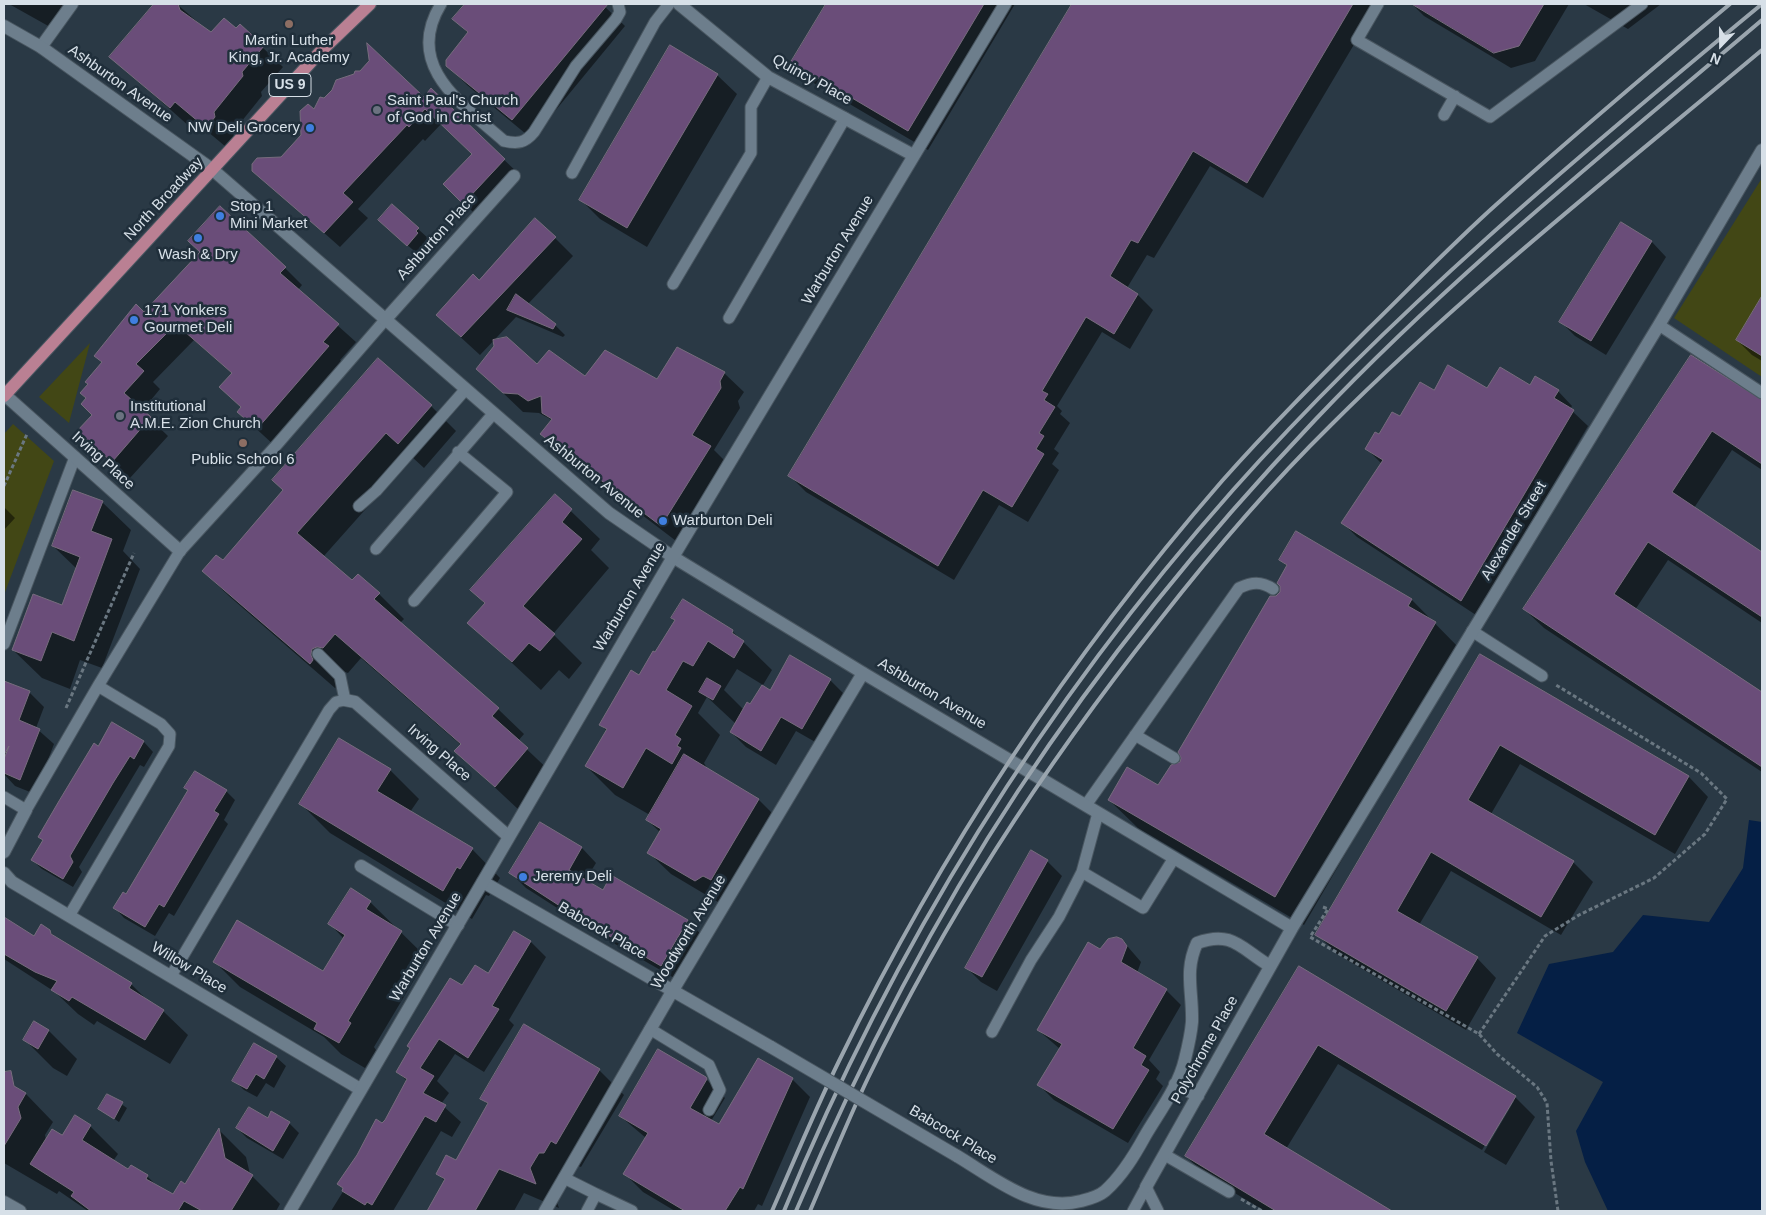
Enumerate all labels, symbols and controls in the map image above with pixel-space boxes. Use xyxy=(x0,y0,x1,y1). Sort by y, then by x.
marker: Martin Luther King, Jr. Academy xyxy=(283,18,295,30)
north arrow xyxy=(1696,20,1746,70)
place label: Martin Luther King, Jr. Academy xyxy=(229,32,349,67)
street label: Ashburton Avenue xyxy=(64,41,176,127)
text: N xyxy=(1708,50,1723,68)
street label: Quincy Place xyxy=(769,51,855,109)
road number: US 9 xyxy=(269,74,311,96)
place label: Saint Paul's Church of God in Christ xyxy=(387,92,518,127)
marker: Saint Paul's Church of God in Christ xyxy=(371,104,383,116)
place label: NW Deli Grocery xyxy=(187,119,300,137)
marker: NW Deli Grocery xyxy=(304,122,316,134)
street label: North Broadway xyxy=(121,154,207,244)
street label: Ashburton Place xyxy=(393,190,481,284)
street label: Warburton Avenue xyxy=(798,192,878,308)
place label: Stop 1 Mini Market xyxy=(230,198,308,233)
marker: Stop 1 Mini Market xyxy=(214,210,226,222)
marker: Wash & Dry xyxy=(192,232,204,244)
place label: Wash & Dry xyxy=(158,246,238,264)
place label: 171 Yonkers Gourmet Deli xyxy=(144,302,232,337)
marker: 171 Yonkers Gourmet Deli xyxy=(128,314,140,326)
place label: Institutional A.M.E. Zion Church xyxy=(130,398,261,433)
marker: Institutional A.M.E. Zion Church xyxy=(114,410,126,422)
street label: Irving Place xyxy=(68,428,138,494)
street label: Ashburton Avenue xyxy=(540,431,648,523)
marker: Public School 6 xyxy=(237,437,249,449)
place label: Public School 6 xyxy=(191,451,295,469)
street label: Alexander Street xyxy=(1478,478,1550,584)
place label: Warburton Deli xyxy=(673,512,772,530)
marker: Warburton Deli xyxy=(657,515,669,527)
street label: Warburton Avenue xyxy=(590,539,670,655)
street label: Ashburton Avenue xyxy=(875,655,989,733)
street label: Irving Place xyxy=(404,721,474,785)
place label: Jeremy Deli xyxy=(533,868,612,886)
marker: Jeremy Deli xyxy=(517,871,529,883)
street label: Woodworth Avenue xyxy=(648,871,730,993)
street label: Warburton Avenue xyxy=(386,889,466,1005)
street label: Babcock Place xyxy=(555,898,649,964)
street label: Willow Place xyxy=(148,938,230,998)
street label: Polychrome Place xyxy=(1168,993,1242,1107)
street label: Babcock Place xyxy=(906,1102,1000,1168)

